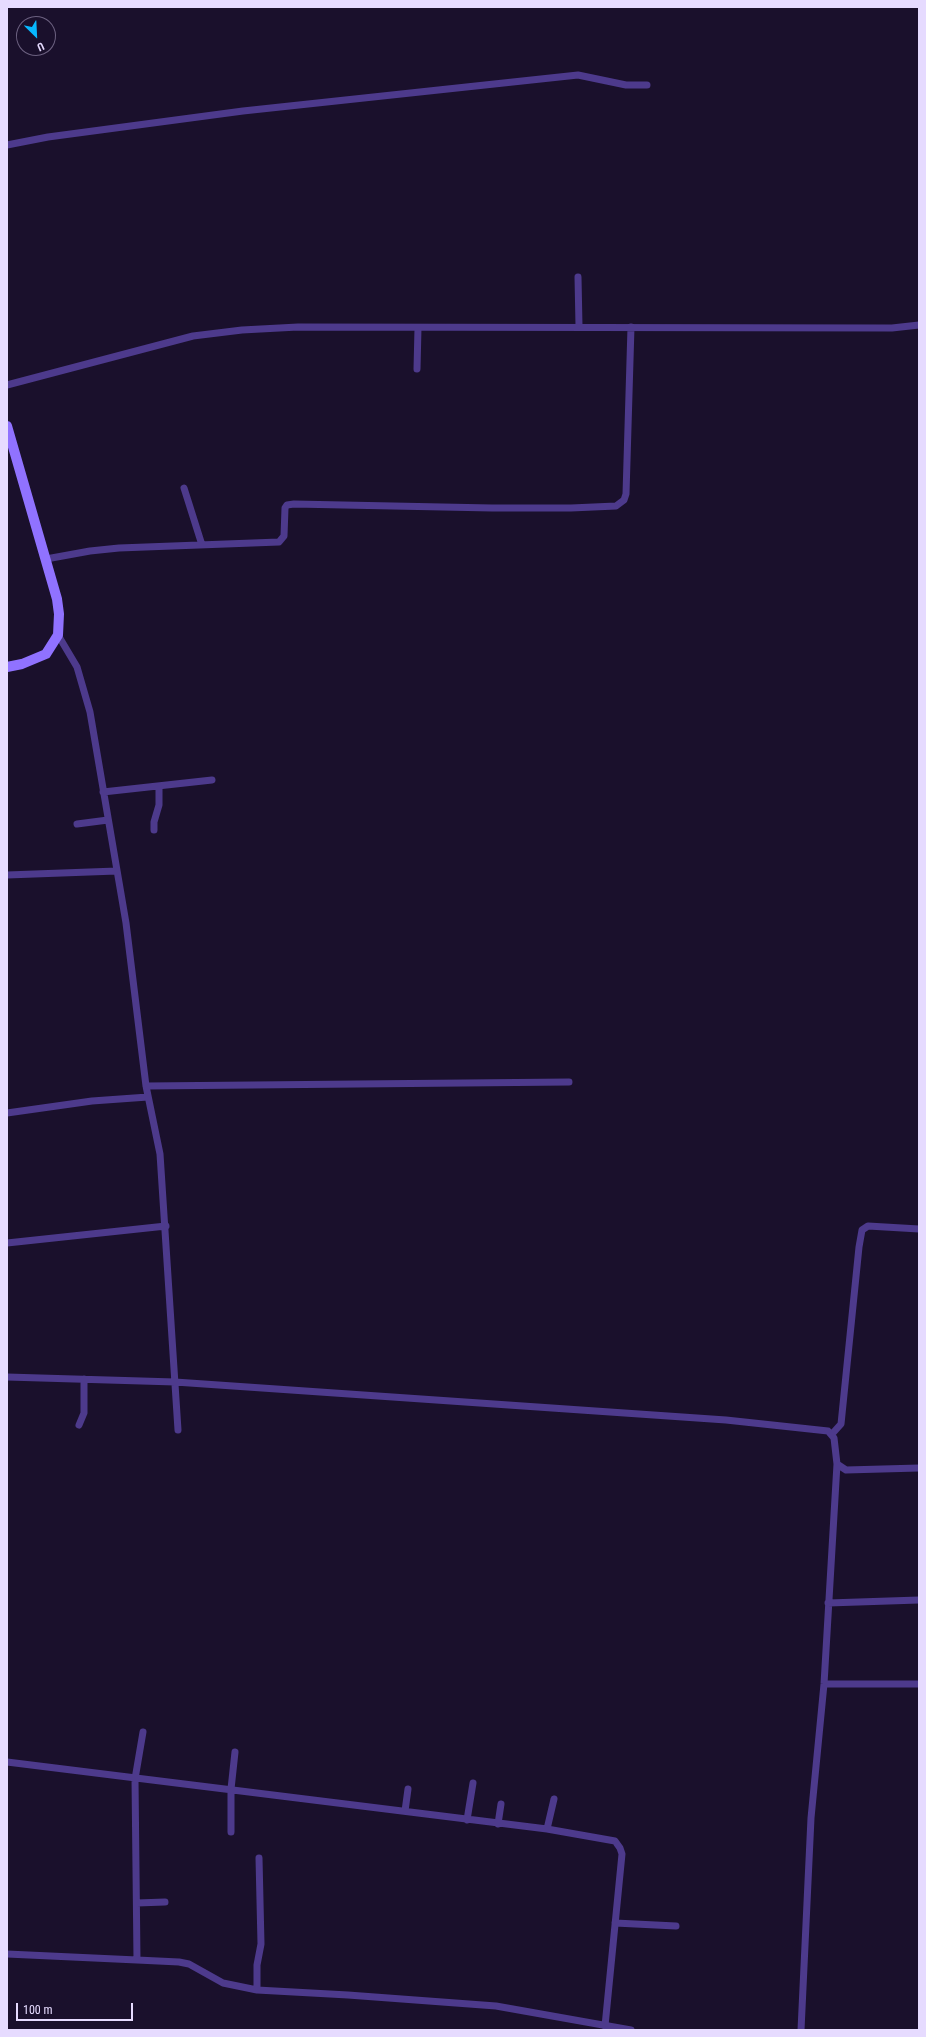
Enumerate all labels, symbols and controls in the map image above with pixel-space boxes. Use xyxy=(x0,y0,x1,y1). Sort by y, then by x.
north arrow xyxy=(16,16,56,56)
text: U xyxy=(35,39,46,54)
scale bar xyxy=(18,1995,135,2021)
text: 100 m xyxy=(23,2003,53,2017)

